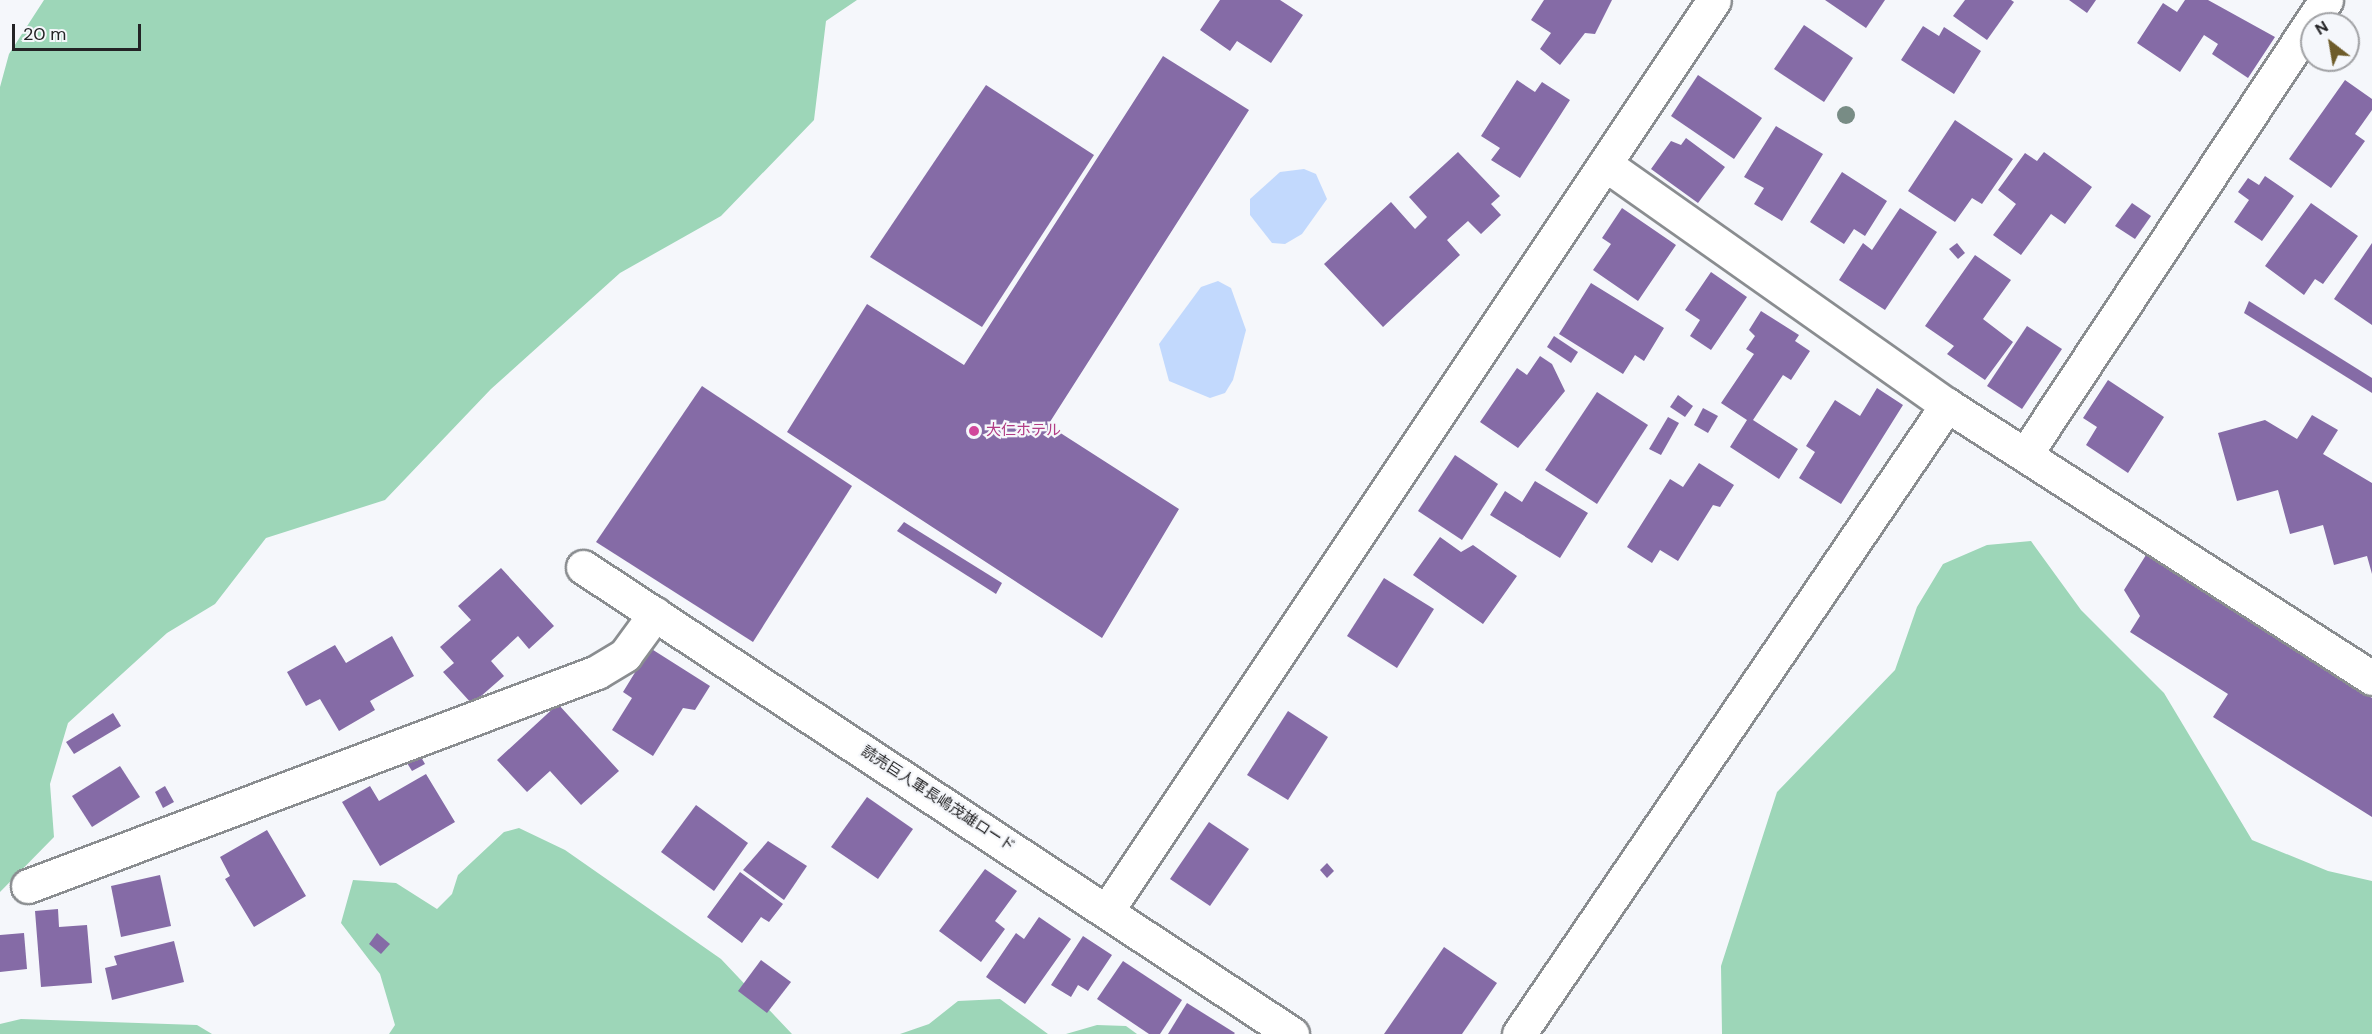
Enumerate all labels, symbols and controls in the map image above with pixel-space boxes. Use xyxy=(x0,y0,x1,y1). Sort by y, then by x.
scale bar xyxy=(15,12,144,50)
north arrow xyxy=(2300,12,2360,72)
text: N xyxy=(2311,16,2332,40)
text: 20 m xyxy=(23,22,66,46)
place label: 大仁ホテル xyxy=(986,422,1061,440)
marker: 大仁ホテル xyxy=(967,424,981,438)
street label: 読売巨人軍長嶋茂雄ロード xyxy=(858,742,1018,856)

